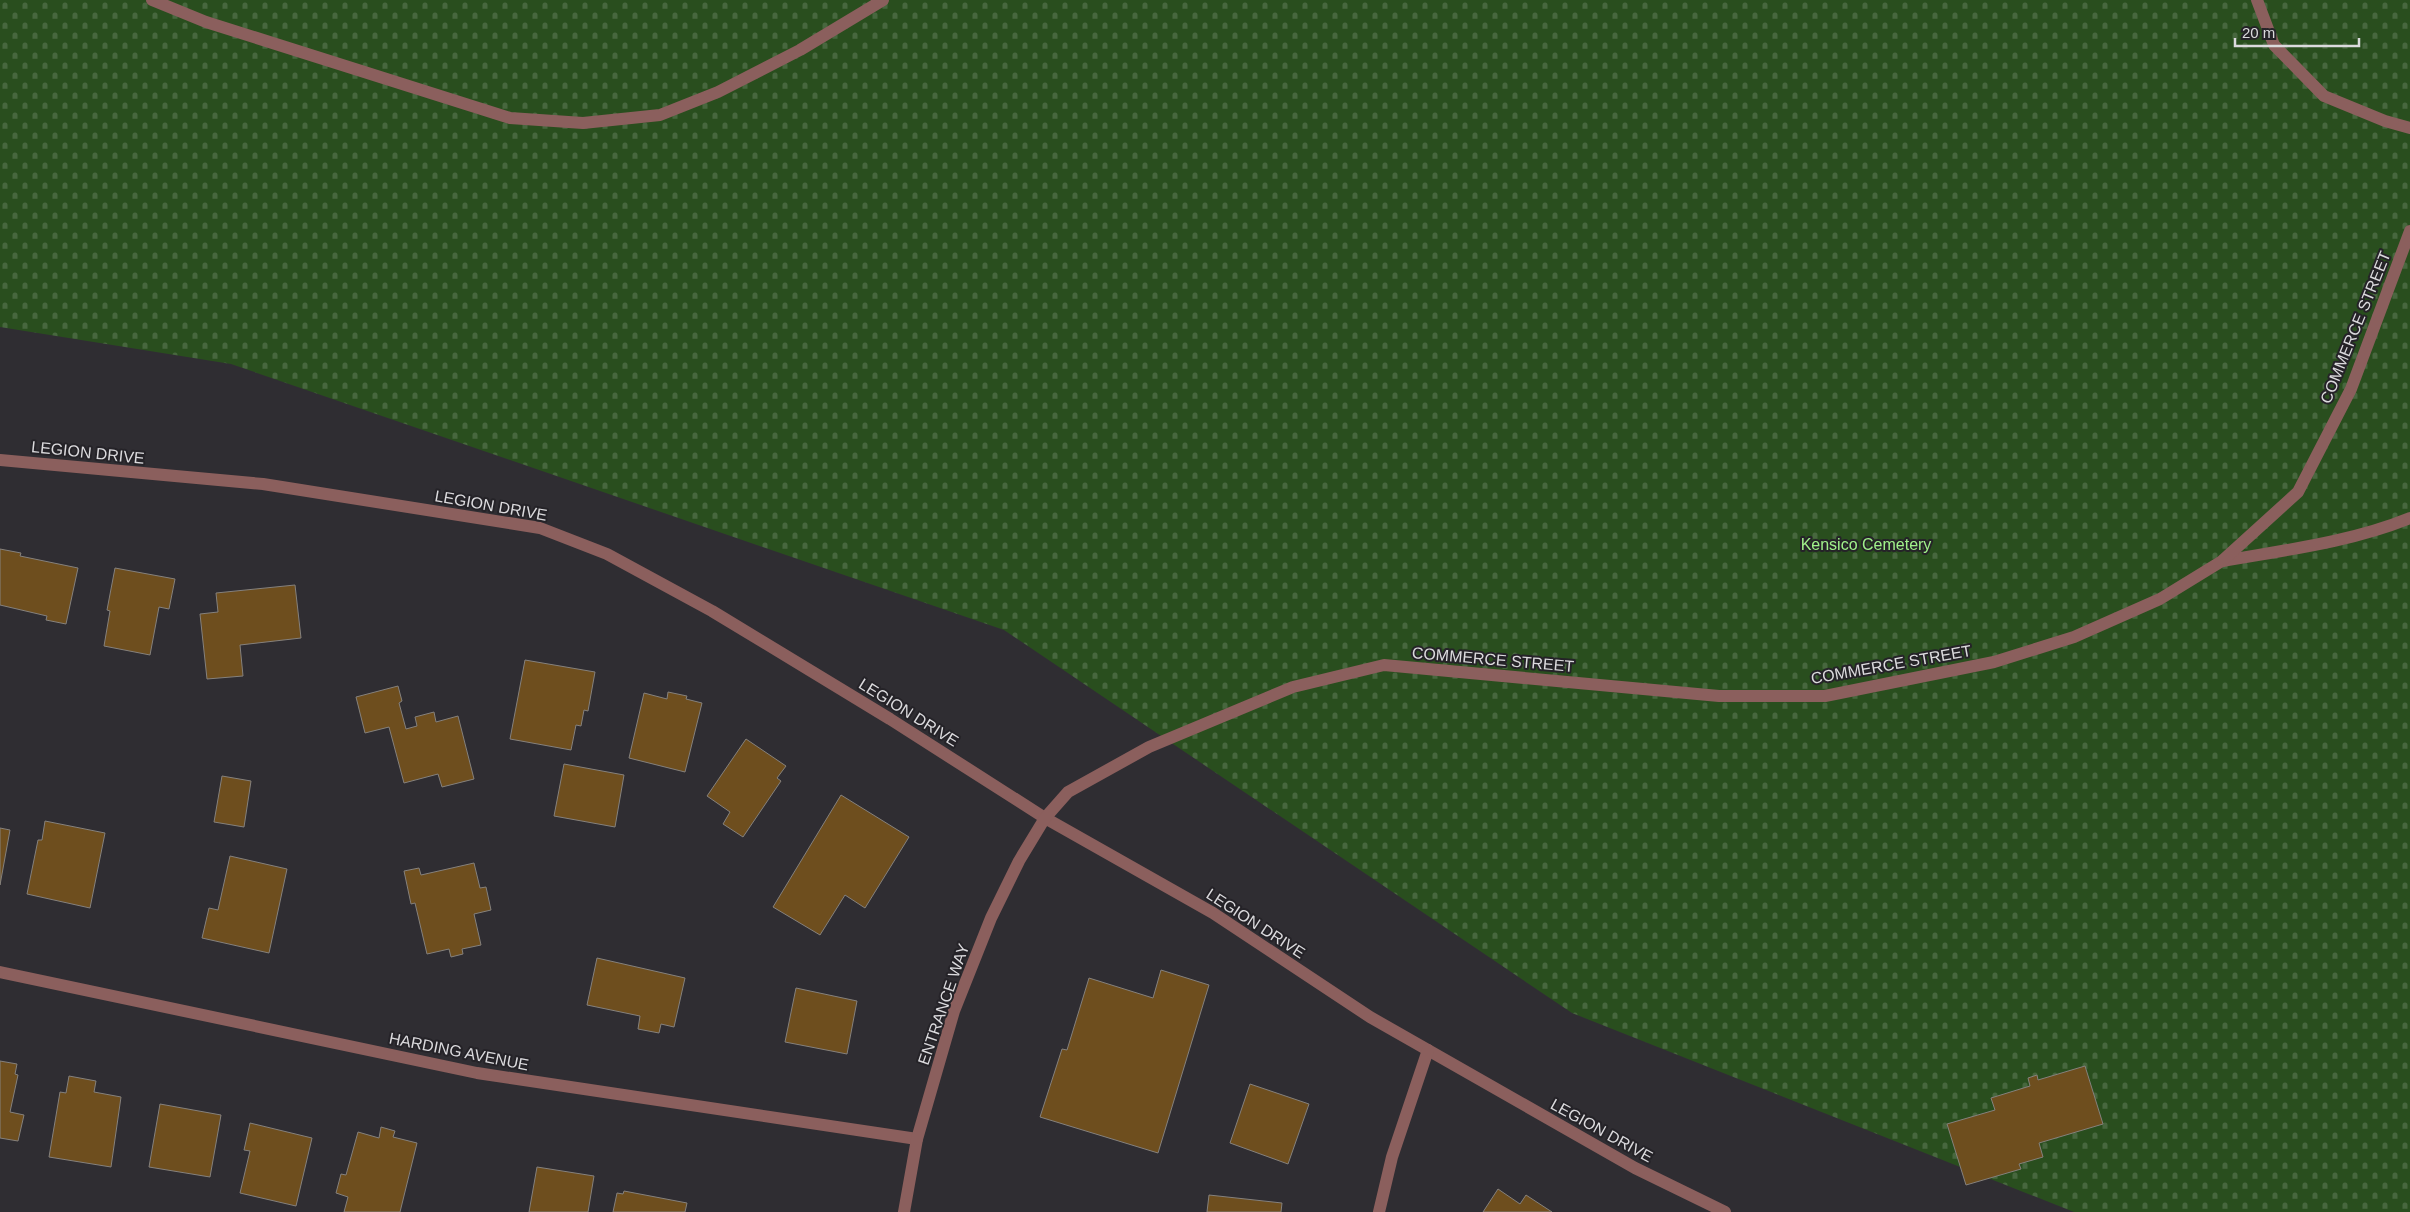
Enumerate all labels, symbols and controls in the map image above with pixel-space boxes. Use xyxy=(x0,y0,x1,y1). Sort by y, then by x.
scale bar xyxy=(2235,15,2359,47)
text: 20 m xyxy=(2242,24,2275,41)
street label: COMMERCE STREET xyxy=(2317,248,2394,406)
street label: LEGION DRIVE xyxy=(30,438,145,467)
street label: LEGION DRIVE xyxy=(433,487,548,524)
park label: Kensico Cemetery xyxy=(1801,536,1931,553)
street label: COMMERCE STREET xyxy=(1810,642,1973,687)
street label: COMMERCE STREET xyxy=(1411,644,1575,675)
street label: LEGION DRIVE xyxy=(856,675,961,750)
street label: LEGION DRIVE xyxy=(1203,885,1308,962)
street label: ENTRANCE WAY xyxy=(915,941,972,1067)
street label: HARDING AVENUE xyxy=(388,1030,530,1073)
street label: LEGION DRIVE xyxy=(1548,1095,1656,1165)

